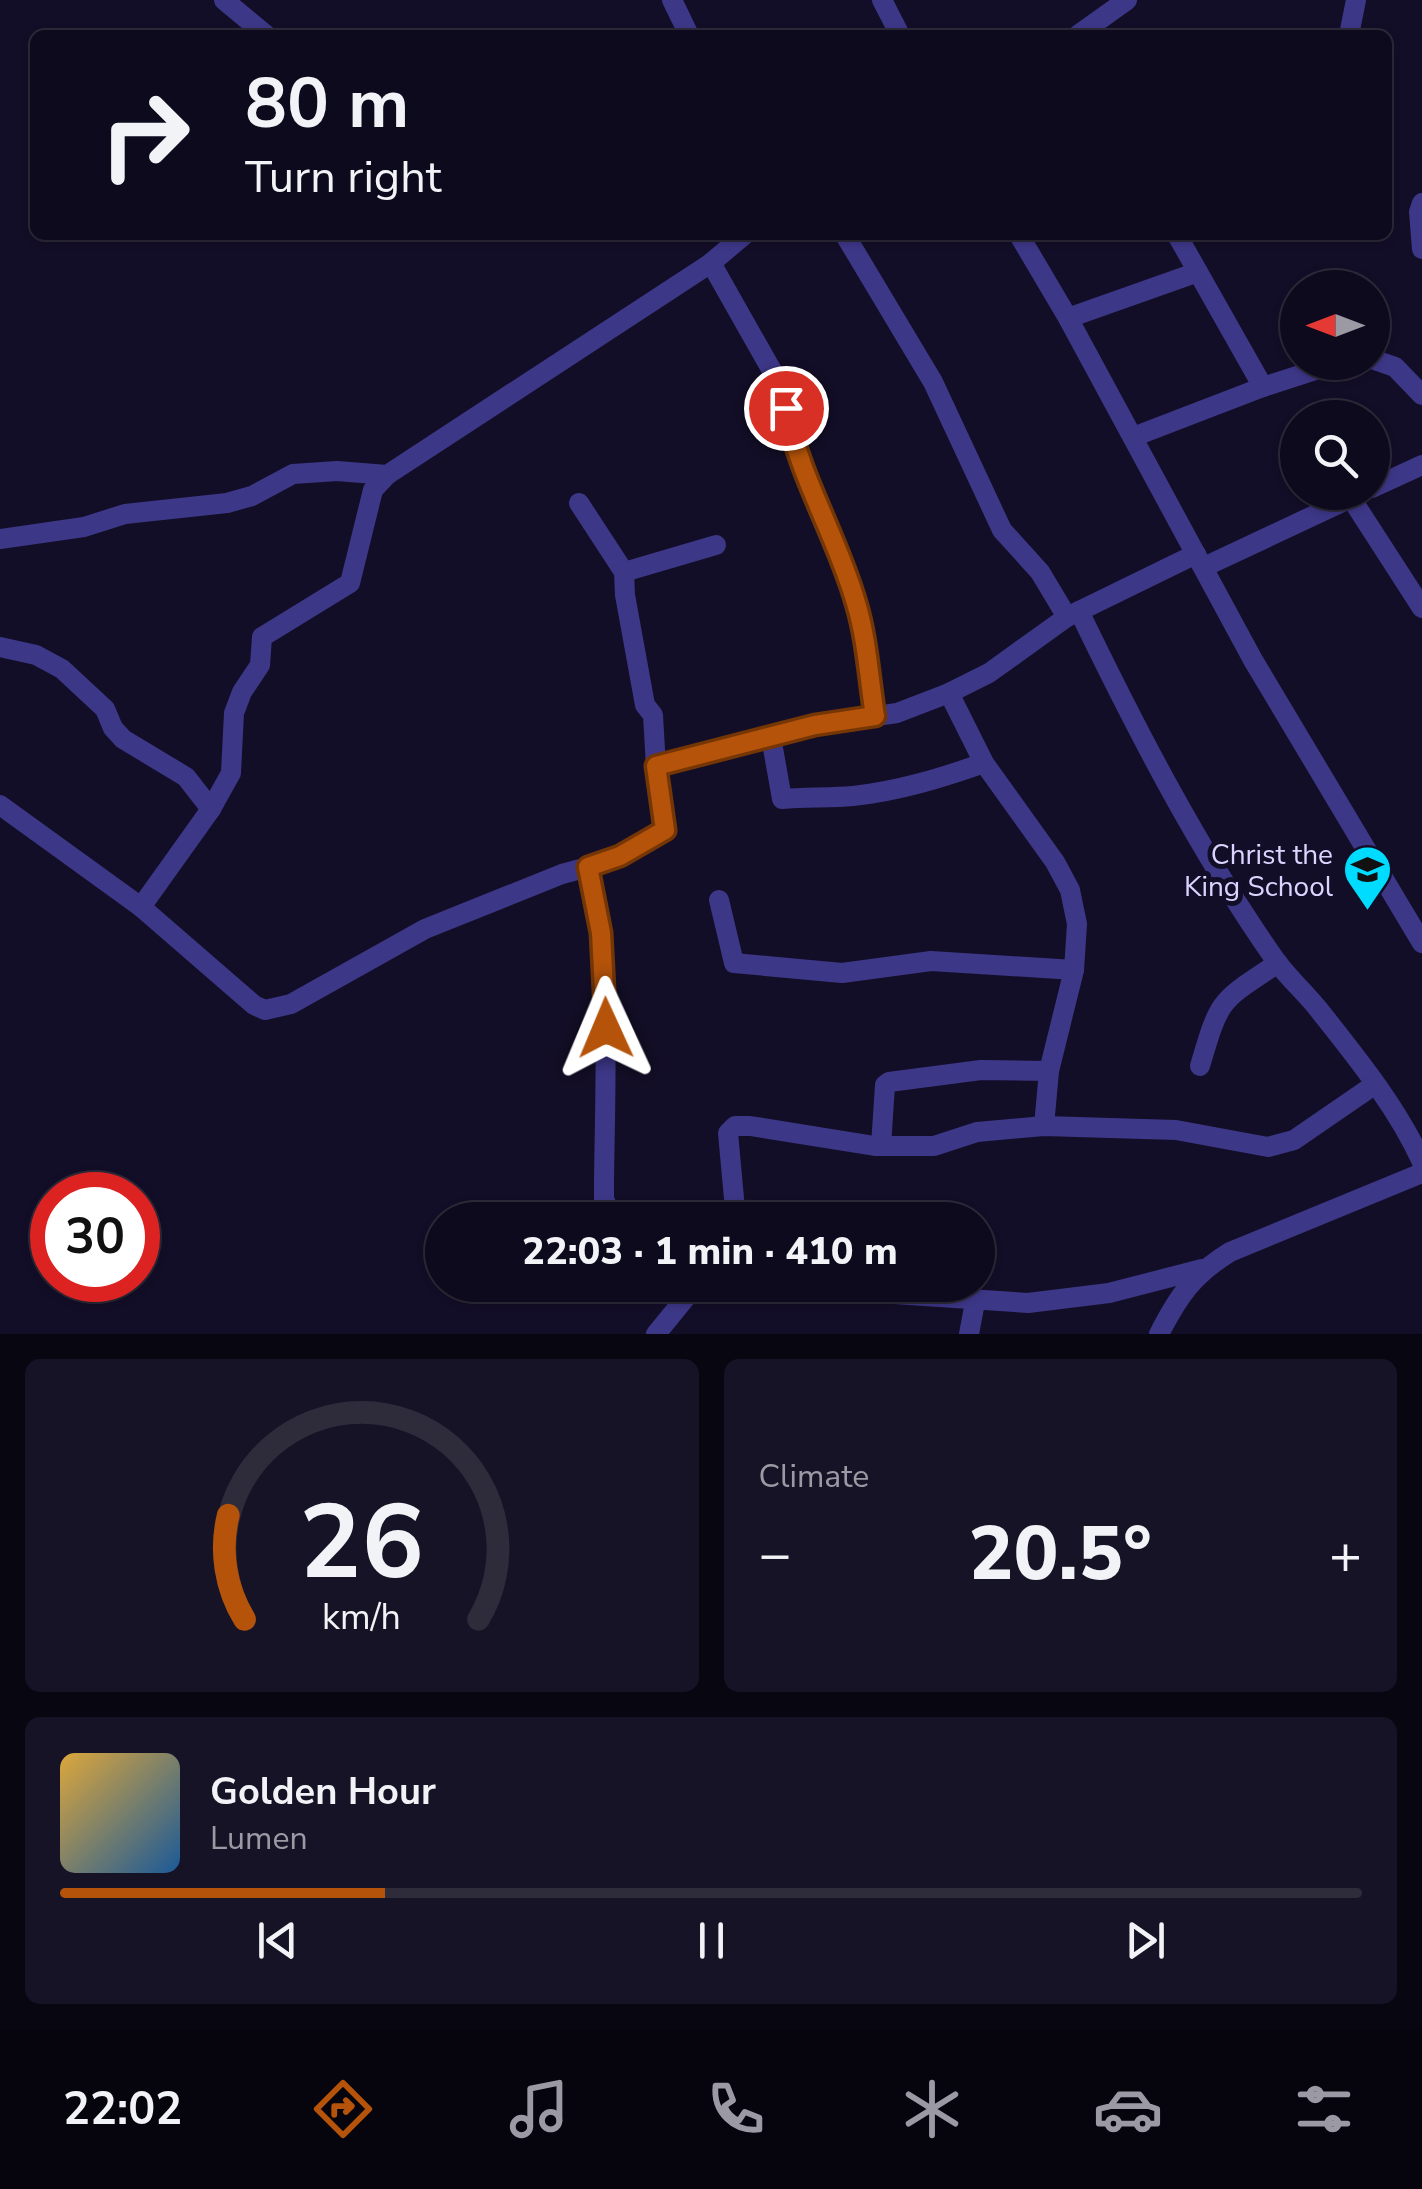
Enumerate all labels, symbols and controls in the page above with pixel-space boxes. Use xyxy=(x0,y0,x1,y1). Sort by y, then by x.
text: 80 m xyxy=(245,56,409,152)
icon: right xyxy=(80,70,210,200)
text: Turn right xyxy=(245,147,442,208)
north arrow xyxy=(1280,270,1390,380)
map controls xyxy=(1280,270,1390,510)
pin xyxy=(744,366,829,451)
icon: arrive xyxy=(759,381,814,436)
button: search xyxy=(1280,400,1390,510)
place label: Christ the King School xyxy=(1184,836,1334,906)
school or university icon: Christ the King School xyxy=(1342,844,1394,912)
position arrow xyxy=(554,976,658,1080)
speed limit sign: 30 xyxy=(30,1172,160,1302)
text: 22:03 · 1 min · 410 m xyxy=(522,1226,898,1277)
text: Climate xyxy=(759,1455,869,1498)
text: 26 xyxy=(299,1472,424,1614)
text: 20.5° xyxy=(969,1503,1152,1605)
text: − xyxy=(759,1517,792,1592)
text: + xyxy=(1329,1517,1362,1592)
text: km/h xyxy=(322,1593,401,1642)
text: Golden Hour xyxy=(210,1766,436,1817)
text: Lumen xyxy=(210,1817,308,1860)
icon: previous xyxy=(250,1913,305,1968)
icon: pause xyxy=(684,1913,739,1968)
icon: next xyxy=(1118,1913,1173,1968)
icon: directions xyxy=(308,2074,378,2144)
icon: music xyxy=(504,2074,574,2144)
icon: phone xyxy=(701,2074,771,2144)
icon: climate xyxy=(897,2074,967,2144)
icon: car xyxy=(1093,2074,1163,2144)
icon: filters xyxy=(1289,2074,1359,2144)
text: 22:02 xyxy=(63,2079,182,2140)

